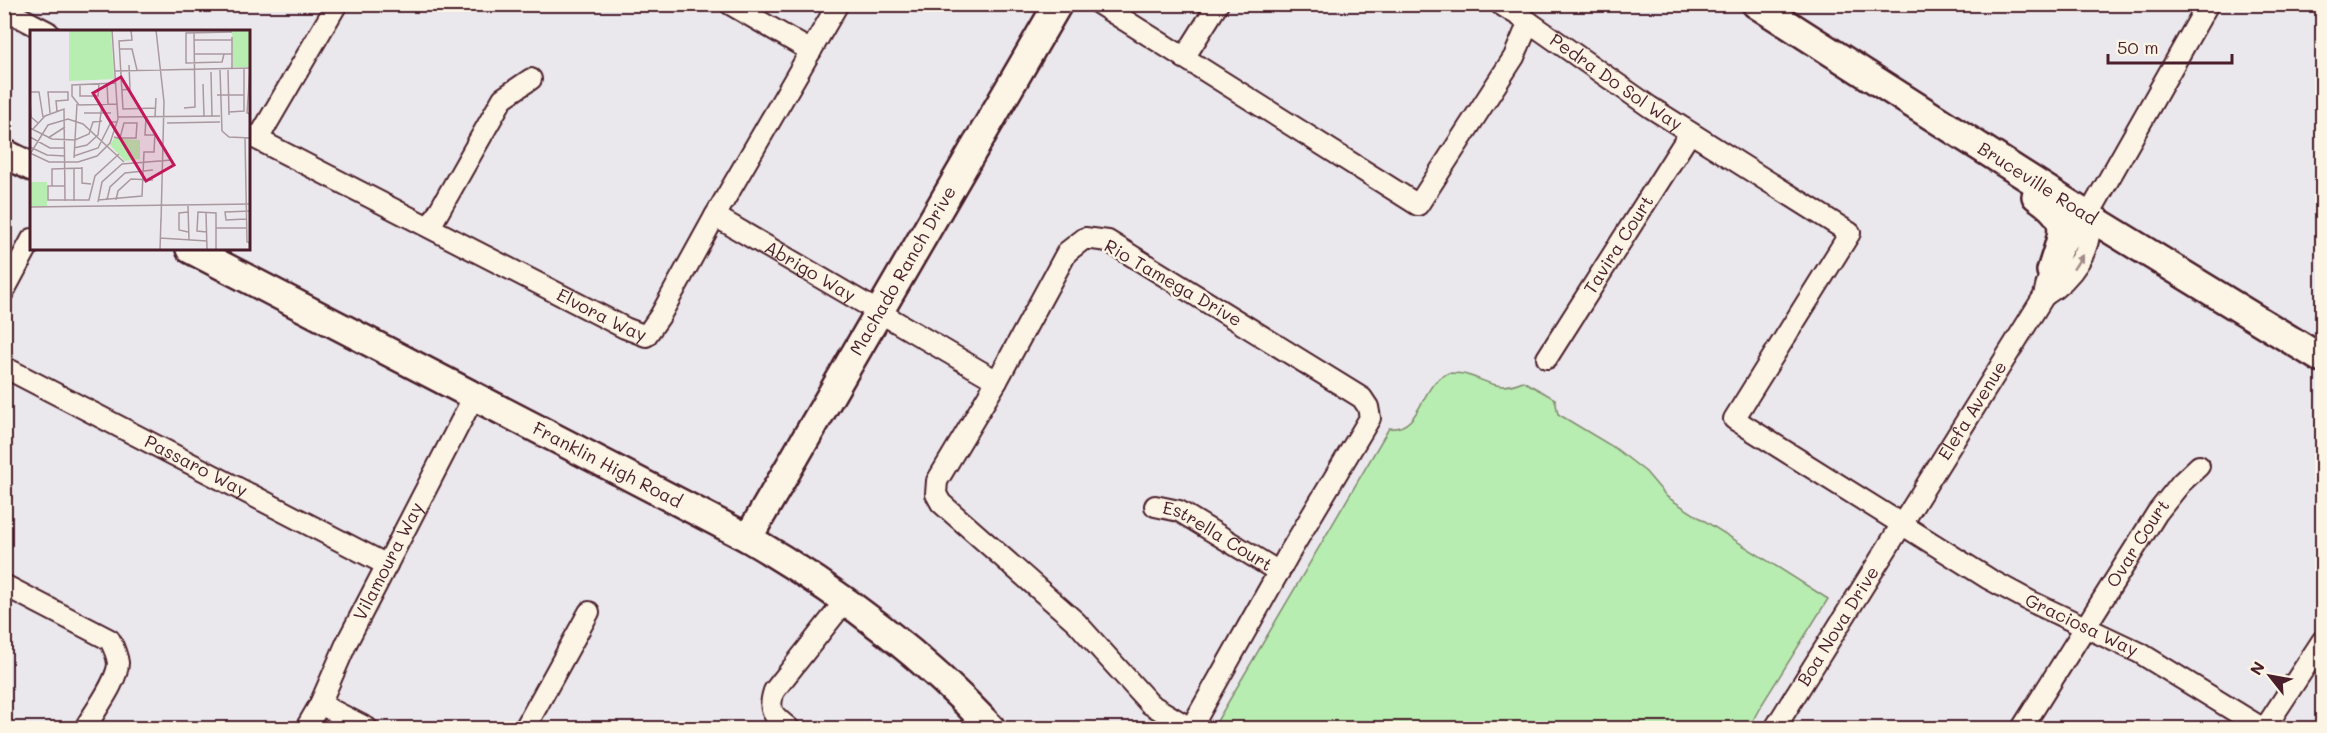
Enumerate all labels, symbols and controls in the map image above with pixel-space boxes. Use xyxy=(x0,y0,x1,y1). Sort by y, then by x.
street label: Pedra Do Sol Way xyxy=(1545,27,1687,135)
scale bar xyxy=(2108,27,2232,65)
inset map xyxy=(30,30,250,250)
text: 50 m xyxy=(2117,35,2159,59)
street label: Bruceville Road xyxy=(1974,136,2102,230)
street label: Machado Ranch Drive xyxy=(844,181,961,359)
street label: Tavira Court xyxy=(1578,190,1658,298)
street label: Rio Tamega Drive xyxy=(1100,233,1247,331)
street label: Abrigo Way xyxy=(760,235,860,307)
one-way arrow xyxy=(2072,254,2084,270)
street label: Elvora Way xyxy=(553,282,650,346)
street label: Elefa Avenue xyxy=(1932,356,2012,464)
street label: Franklin High Road xyxy=(529,416,687,513)
street label: Passaro Way xyxy=(141,429,252,502)
street label: Ovar Court xyxy=(2100,494,2174,592)
street label: Estrella Court xyxy=(1161,495,1277,576)
street label: Vilamoura Way xyxy=(347,498,428,624)
street label: Boa Nova Drive xyxy=(1791,561,1884,690)
street label: Graciosa Way xyxy=(2021,587,2142,661)
north arrow xyxy=(2240,646,2300,706)
text: N xyxy=(2245,657,2269,679)

